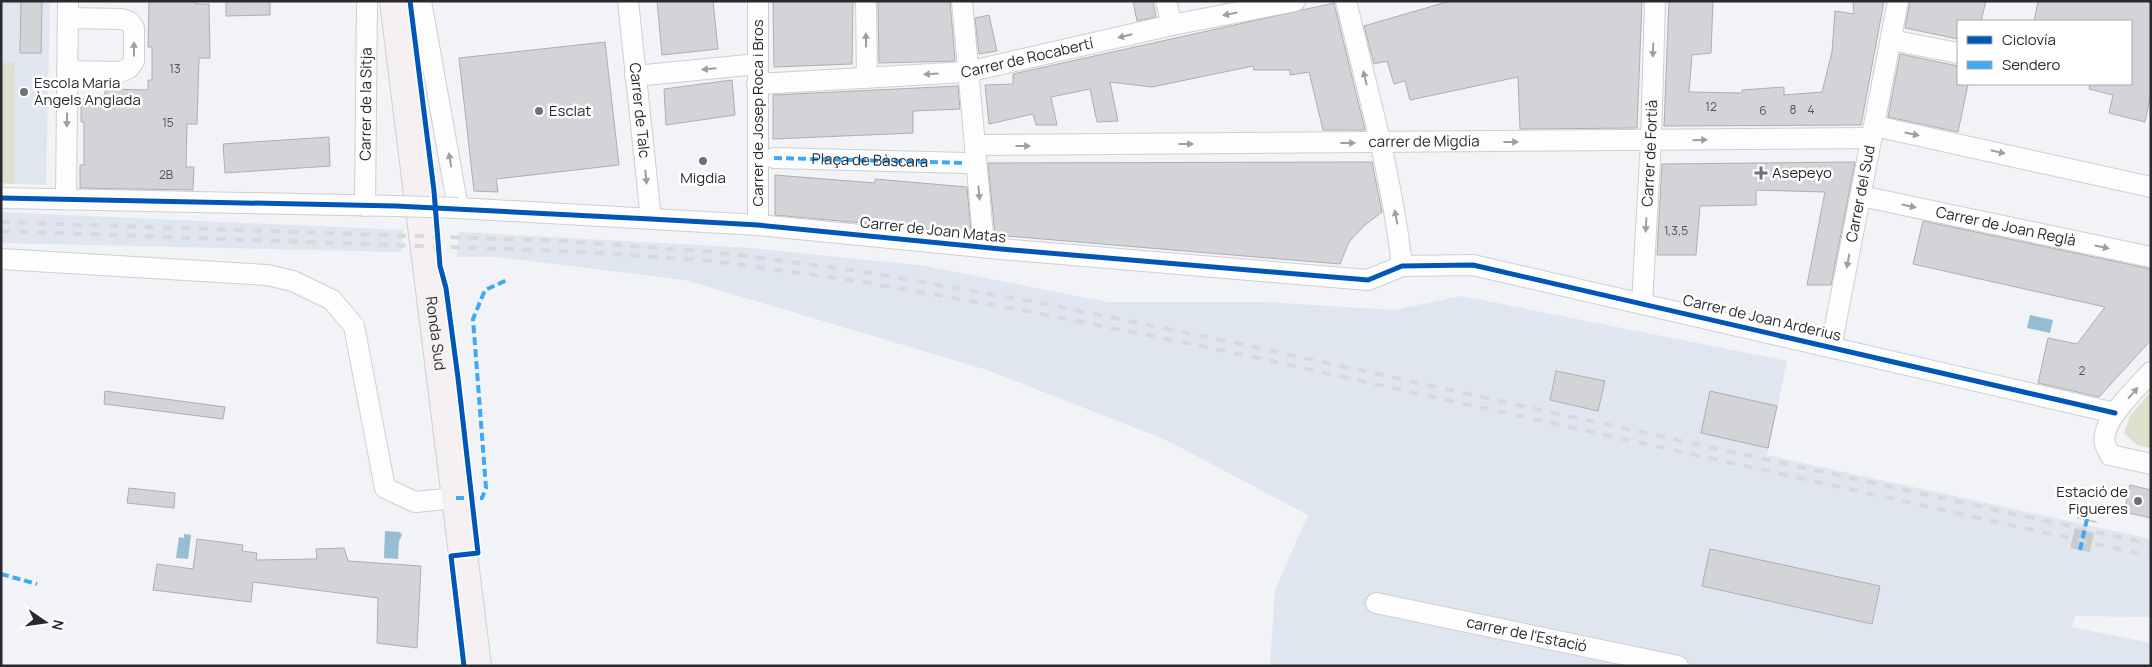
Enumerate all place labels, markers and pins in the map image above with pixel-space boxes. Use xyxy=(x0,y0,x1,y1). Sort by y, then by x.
place label: Escola Maria Àngels Anglada xyxy=(34,72,141,110)
marker: Escola Maria Àngels Anglada xyxy=(18,86,30,98)
place label: Esclat xyxy=(549,100,591,121)
marker: Esclat xyxy=(533,105,545,117)
marker: Migdia xyxy=(697,155,709,167)
place label: Asepeyo xyxy=(1772,162,1832,183)
marker: Asepeyo xyxy=(1754,166,1768,180)
place label: Migdia xyxy=(680,167,726,188)
place label: Estació de Figueres xyxy=(2056,481,2128,519)
marker: Estació de Figueres xyxy=(2132,495,2144,507)

